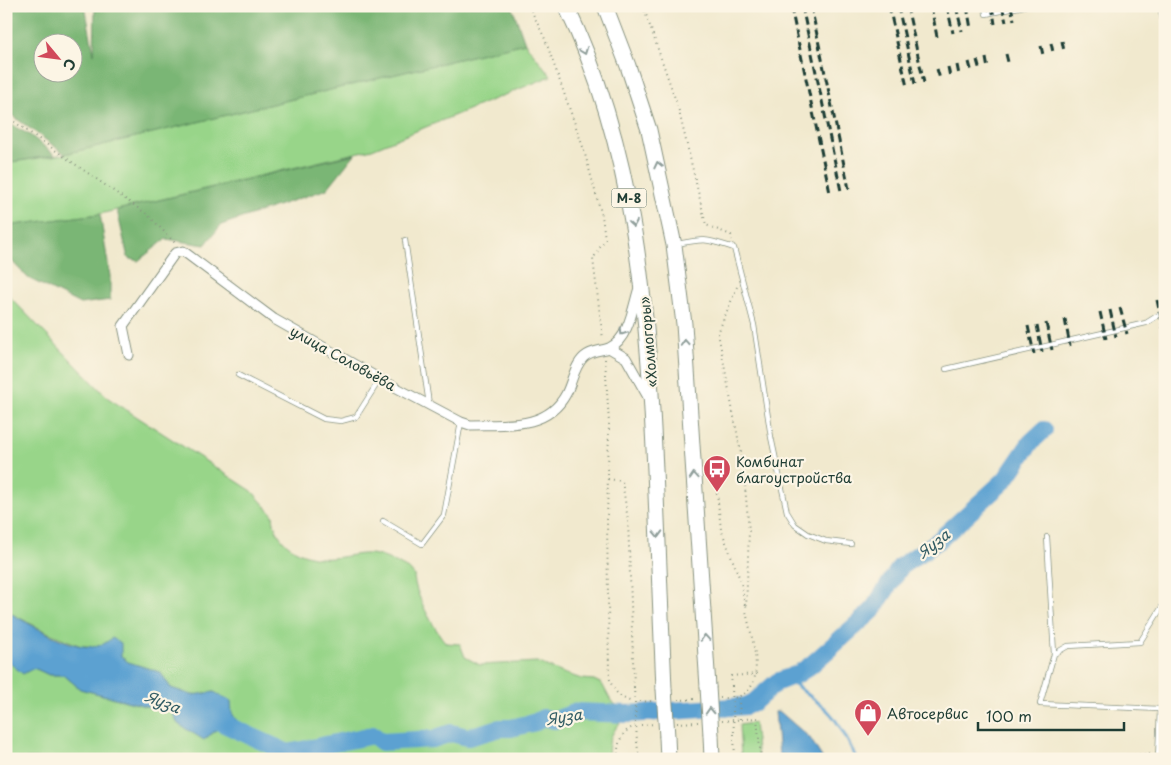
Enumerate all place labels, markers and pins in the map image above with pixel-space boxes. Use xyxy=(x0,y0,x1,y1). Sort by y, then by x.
place label: Комбинат благоустройства xyxy=(736,451,852,488)
bus stop icon: Комбинат благоустройства xyxy=(702,454,732,493)
shop icon: Автосервис xyxy=(853,698,883,737)
place label: Автосервис xyxy=(887,703,968,724)

